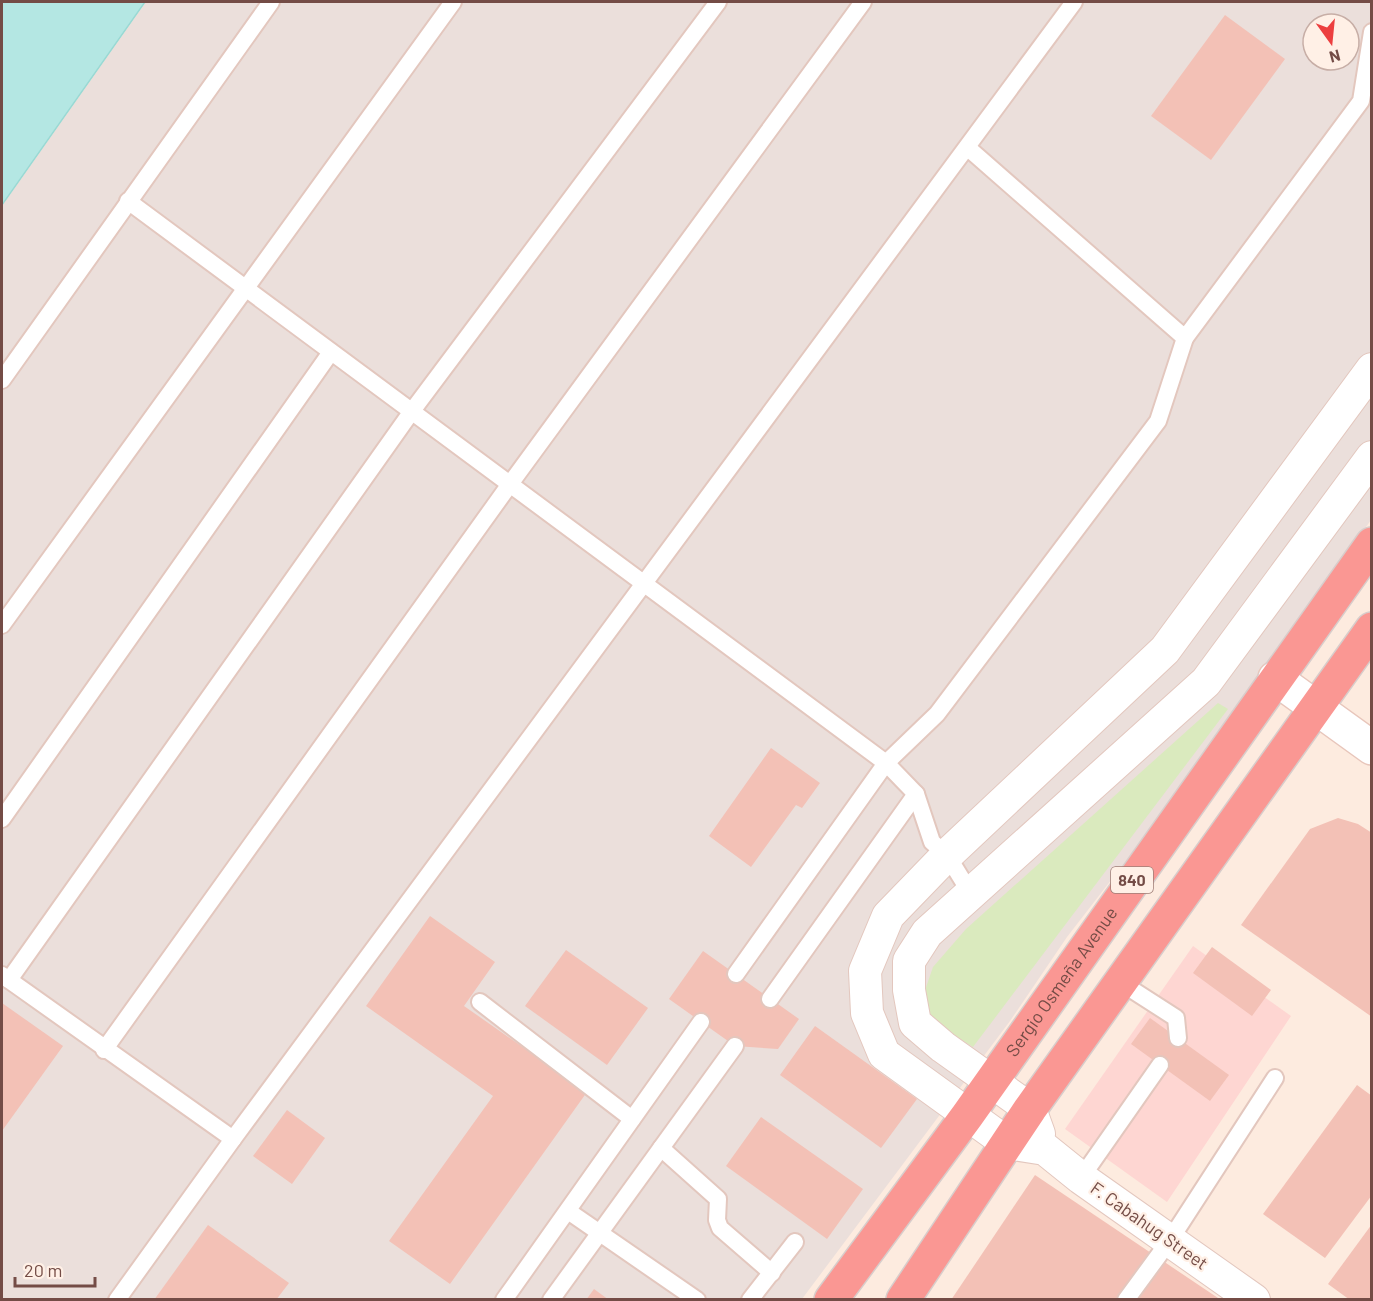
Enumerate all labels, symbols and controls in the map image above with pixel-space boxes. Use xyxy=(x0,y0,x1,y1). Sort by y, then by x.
north arrow xyxy=(1301,12,1361,72)
text: N xyxy=(1327,46,1343,68)
road number: 840 xyxy=(1111,867,1153,893)
street label: Sergio Osmeña Avenue xyxy=(1001,902,1122,1060)
street label: F. Cabahug Street xyxy=(1087,1176,1213,1274)
scale bar xyxy=(15,1250,94,1288)
text: 20 m xyxy=(24,1259,62,1281)

